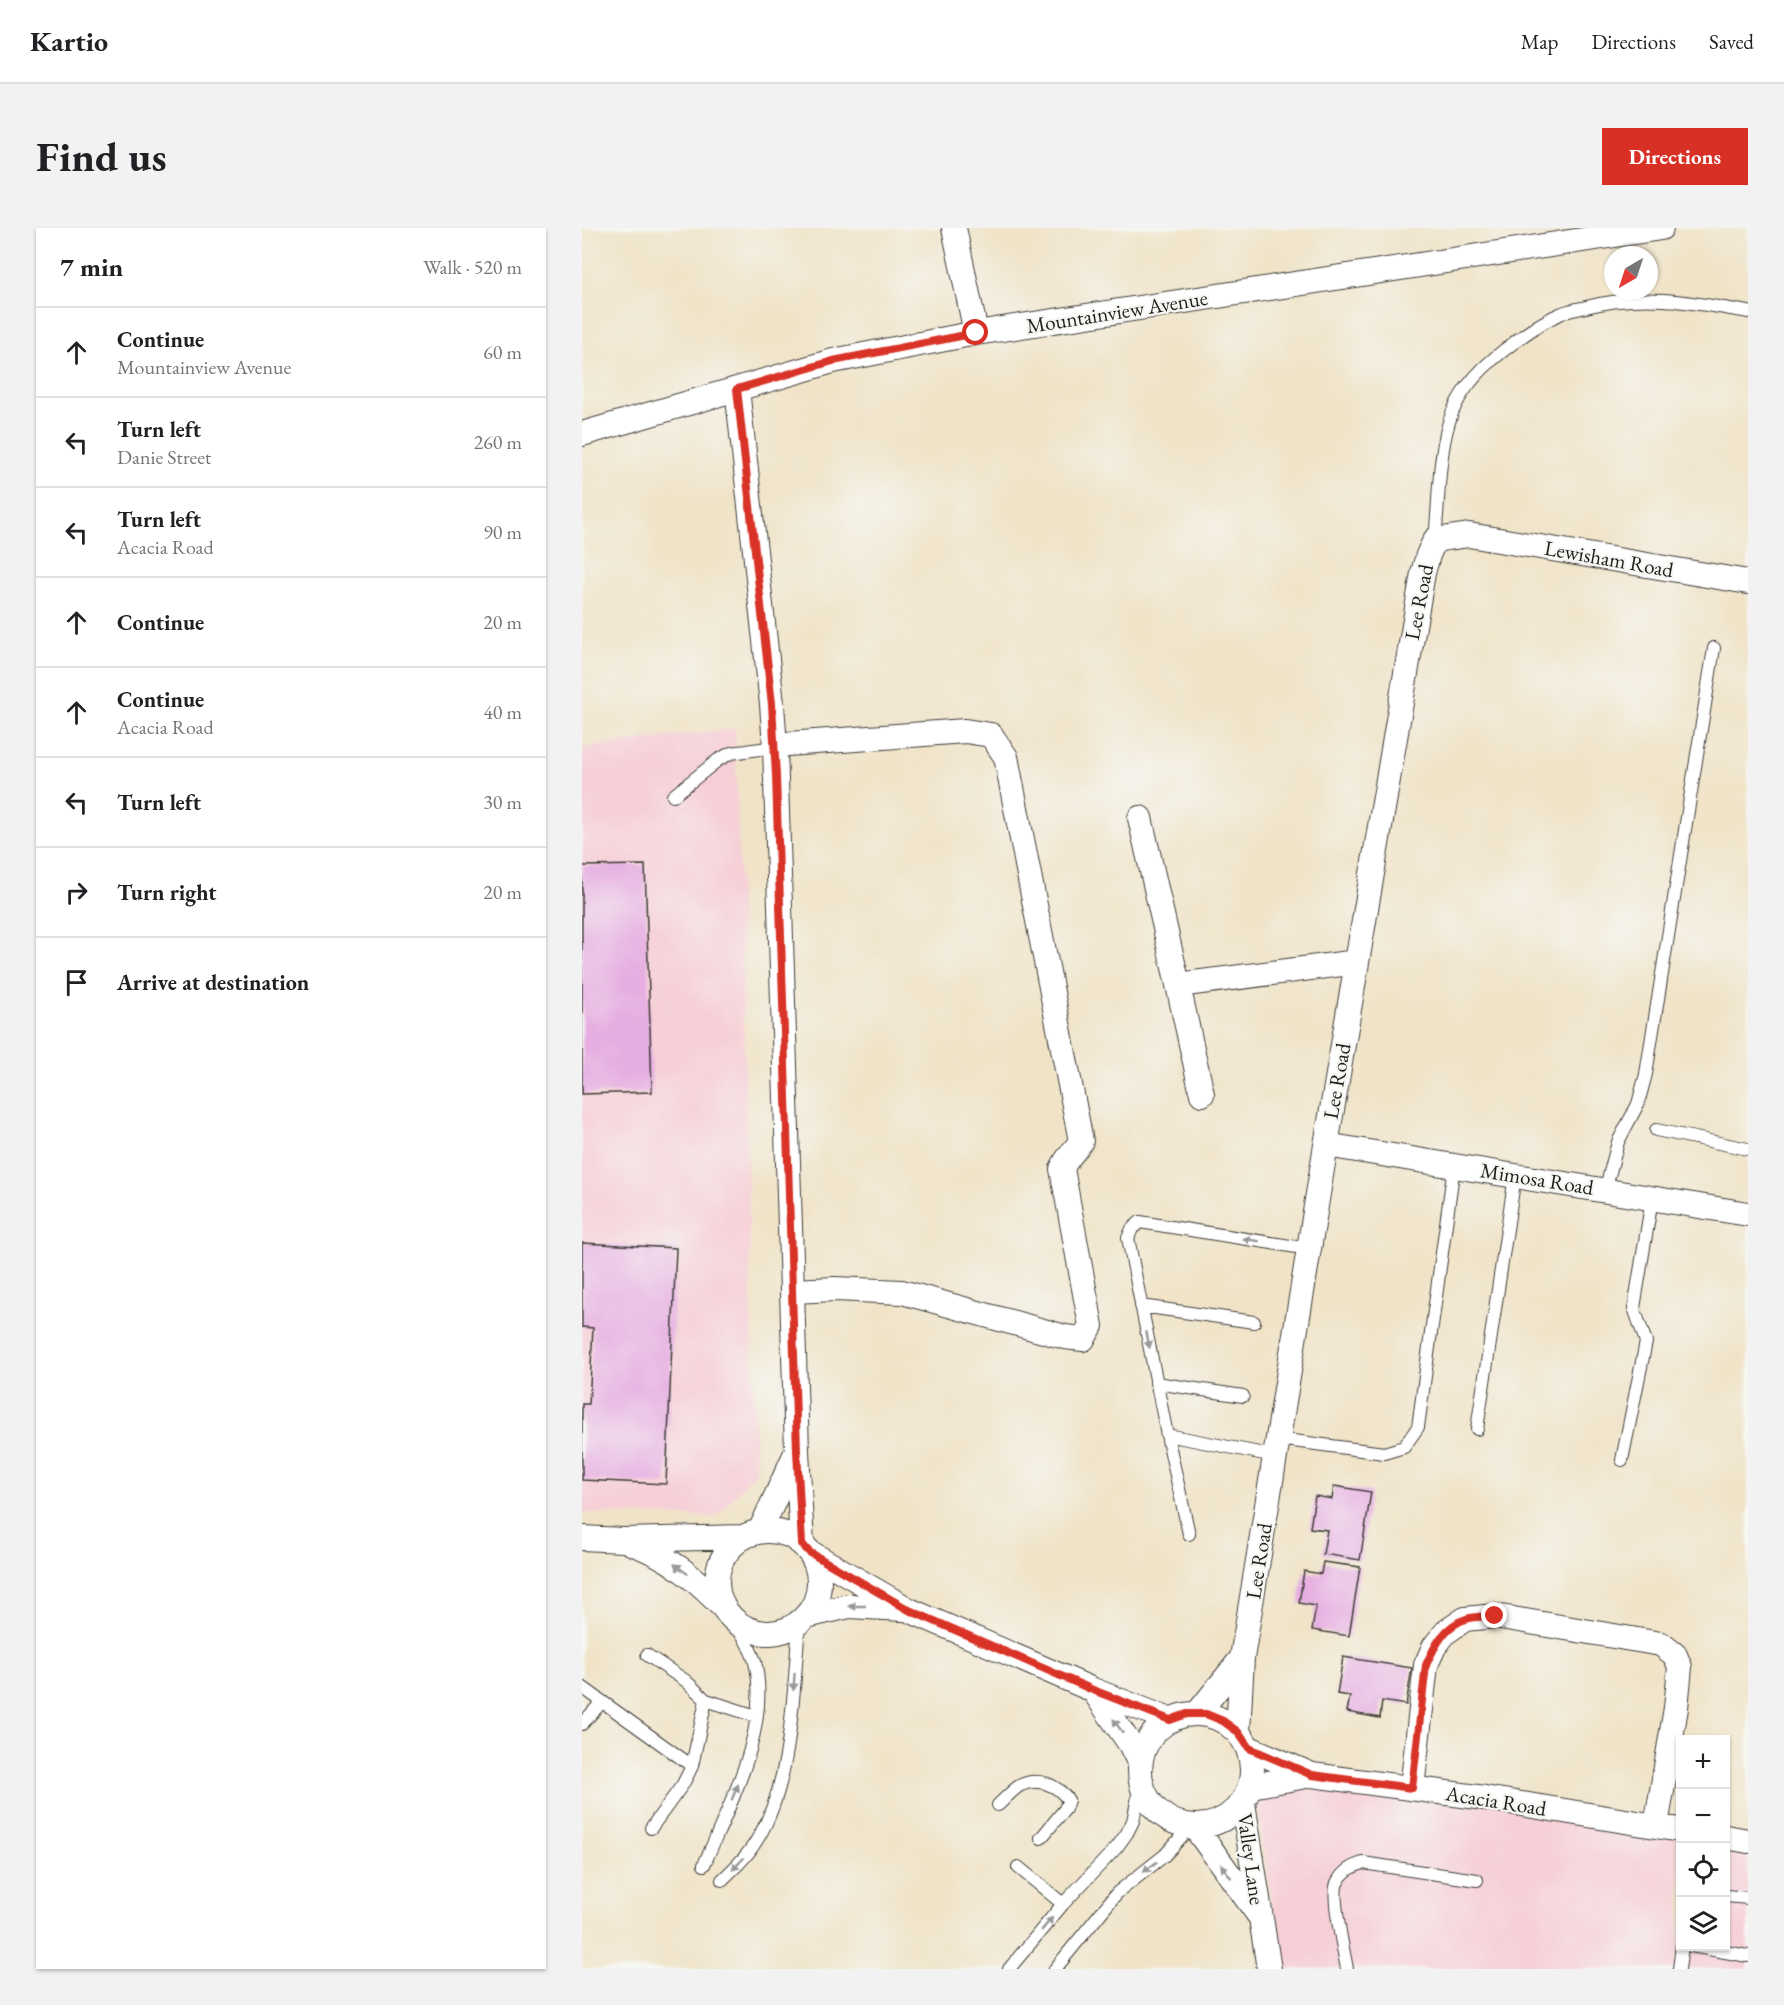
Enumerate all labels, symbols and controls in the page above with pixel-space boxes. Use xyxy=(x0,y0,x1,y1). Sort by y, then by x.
text: Kartio xyxy=(30,23,108,59)
text: Map xyxy=(1521,28,1558,55)
text: Directions xyxy=(1591,28,1676,55)
text: Saved xyxy=(1709,28,1754,55)
button: Directions xyxy=(1602,128,1748,185)
text: Find us xyxy=(36,129,167,184)
north arrow xyxy=(1604,246,1658,300)
text: 7 min xyxy=(60,250,123,284)
text: Walk · 520 m xyxy=(423,254,522,280)
street label: Mountainview Avenue xyxy=(1024,284,1209,339)
route start xyxy=(962,319,988,345)
text: Continue xyxy=(117,325,204,354)
icon: ahead xyxy=(60,336,93,369)
text: 60 m xyxy=(483,339,522,365)
text: Mountainview Avenue xyxy=(117,354,291,380)
text: Turn left xyxy=(117,415,201,444)
icon: left xyxy=(60,426,93,459)
text: 260 m xyxy=(474,429,522,455)
text: Danie Street xyxy=(117,444,211,470)
text: Turn left xyxy=(117,505,201,534)
icon: left xyxy=(60,516,93,549)
text: 90 m xyxy=(483,519,522,545)
text: Acacia Road xyxy=(117,534,214,560)
street label: Lewisham Road xyxy=(1543,534,1676,583)
street label: Lee Road xyxy=(1398,561,1439,642)
icon: ahead xyxy=(60,606,93,639)
text: Continue xyxy=(117,608,204,637)
text: 20 m xyxy=(483,609,522,635)
text: Continue xyxy=(117,685,204,714)
icon: ahead xyxy=(60,696,93,729)
text: 40 m xyxy=(483,699,522,725)
text: Acacia Road xyxy=(117,714,214,740)
icon: left xyxy=(60,786,93,819)
text: Turn left xyxy=(117,788,201,817)
text: 30 m xyxy=(483,789,522,815)
icon: right xyxy=(60,876,93,909)
text: Turn right xyxy=(117,878,216,907)
text: 20 m xyxy=(483,879,522,905)
icon: arrive xyxy=(60,966,93,999)
text: Arrive at destination xyxy=(117,968,309,997)
street label: Lee Road xyxy=(1317,1040,1357,1121)
street label: Mimosa Road xyxy=(1479,1156,1596,1201)
one-way arrow xyxy=(1241,1235,1260,1244)
one-way arrow xyxy=(1144,1331,1153,1350)
street label: Lee Road xyxy=(1239,1521,1278,1601)
one-way arrow xyxy=(673,1563,689,1575)
one-way arrow xyxy=(847,1601,866,1611)
route end xyxy=(1481,1602,1507,1628)
one-way arrow xyxy=(789,1673,799,1692)
one-way arrow xyxy=(1112,1719,1124,1735)
map controls xyxy=(1676,1735,1730,1951)
button: + xyxy=(1676,1735,1730,1789)
street label: Acacia Road xyxy=(1443,1779,1549,1822)
one-way arrow xyxy=(731,1783,740,1801)
button: − xyxy=(1676,1789,1730,1843)
street label: Valley Lane xyxy=(1232,1812,1271,1906)
button: locate xyxy=(1676,1843,1730,1897)
one-way arrow xyxy=(731,1857,745,1871)
one-way arrow xyxy=(1142,1861,1158,1873)
one-way arrow xyxy=(1220,1864,1232,1880)
button: layers xyxy=(1676,1897,1730,1951)
one-way arrow xyxy=(1040,1916,1053,1932)

